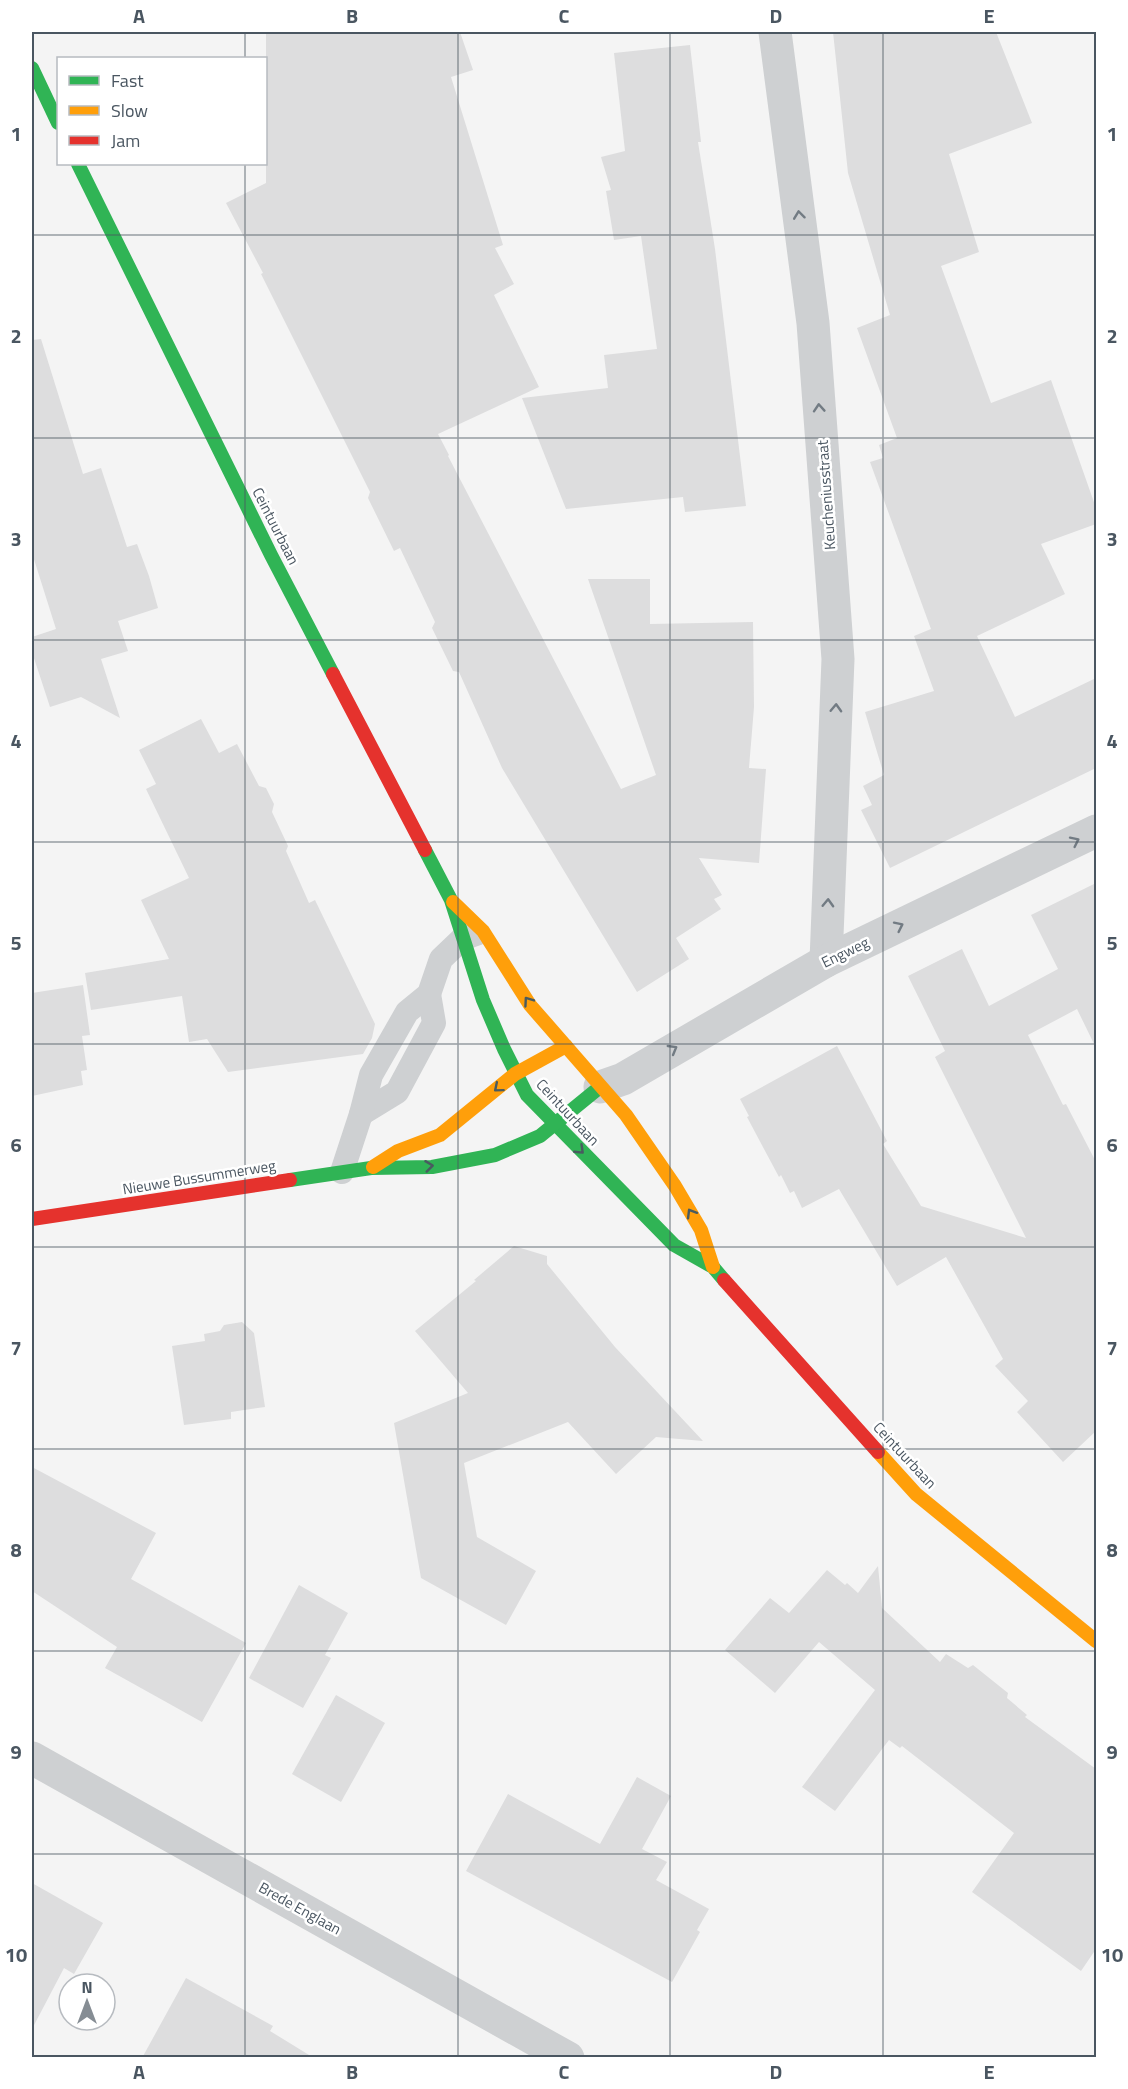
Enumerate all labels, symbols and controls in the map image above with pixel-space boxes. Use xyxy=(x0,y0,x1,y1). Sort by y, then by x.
text: A xyxy=(133,0,145,31)
text: B xyxy=(346,0,358,31)
text: C xyxy=(559,0,570,31)
text: D xyxy=(770,0,782,31)
text: E xyxy=(983,0,995,31)
legend xyxy=(57,57,267,165)
text: Fast xyxy=(111,67,144,94)
text: Slow xyxy=(111,97,148,124)
text: 1 xyxy=(10,118,22,149)
text: 1 xyxy=(1106,118,1118,149)
text: Jam xyxy=(111,127,140,154)
one-way arrow xyxy=(793,210,805,219)
text: 2 xyxy=(10,320,22,351)
text: 2 xyxy=(1106,320,1118,351)
one-way arrow xyxy=(813,404,826,413)
street label: Keucheniusstraat xyxy=(811,439,841,551)
street label: Ceintuurbaan xyxy=(247,483,305,569)
text: 3 xyxy=(10,523,22,554)
text: 3 xyxy=(1106,523,1118,554)
one-way arrow xyxy=(830,703,843,712)
text: 4 xyxy=(10,725,22,756)
text: 4 xyxy=(1106,725,1118,756)
one-way arrow xyxy=(1069,837,1080,849)
one-way arrow xyxy=(822,898,835,907)
one-way arrow xyxy=(893,921,904,933)
text: 5 xyxy=(10,927,22,958)
text: 5 xyxy=(1106,927,1118,958)
street label: Engweg xyxy=(817,930,873,973)
one-way arrow xyxy=(524,997,535,1008)
one-way arrow xyxy=(667,1045,677,1057)
street label: Ceintuurbaan xyxy=(531,1073,605,1151)
one-way arrow xyxy=(494,1080,505,1091)
text: 6 xyxy=(10,1129,22,1160)
text: 6 xyxy=(1106,1129,1118,1160)
one-way arrow xyxy=(573,1143,583,1154)
street label: Nieuwe Bussummerweg xyxy=(121,1153,278,1200)
one-way arrow xyxy=(425,1161,434,1173)
one-way arrow xyxy=(687,1209,699,1219)
text: 7 xyxy=(10,1332,22,1363)
text: 7 xyxy=(1106,1332,1118,1363)
street label: Ceintuurbaan xyxy=(868,1416,942,1494)
text: 8 xyxy=(10,1534,22,1565)
text: 8 xyxy=(1106,1534,1118,1565)
text: 9 xyxy=(10,1736,22,1767)
text: 9 xyxy=(1106,1736,1118,1767)
street label: Brede Englaan xyxy=(255,1876,345,1940)
text: 10 xyxy=(5,1939,27,1970)
text: 10 xyxy=(1101,1939,1123,1970)
north arrow xyxy=(57,1972,117,2032)
text: N xyxy=(81,1975,93,1999)
text: A xyxy=(133,2056,145,2087)
text: B xyxy=(346,2056,358,2087)
text: C xyxy=(559,2056,570,2087)
text: D xyxy=(770,2056,782,2087)
text: E xyxy=(983,2056,995,2087)

